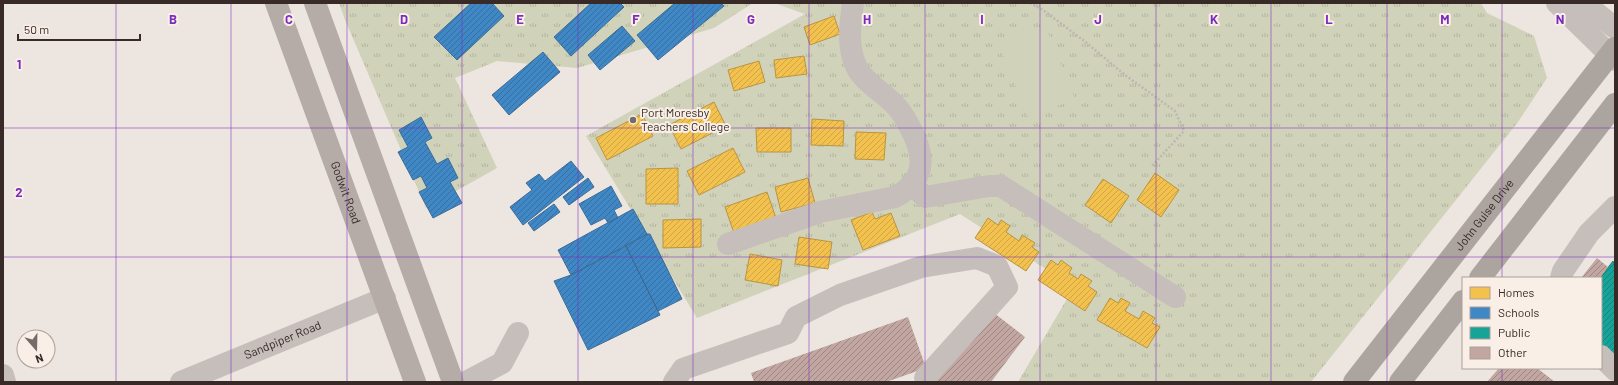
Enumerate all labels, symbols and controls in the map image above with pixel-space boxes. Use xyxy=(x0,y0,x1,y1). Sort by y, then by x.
text: B xyxy=(169,11,177,27)
text: C xyxy=(285,11,293,27)
text: D xyxy=(400,11,408,27)
text: E xyxy=(516,11,524,27)
text: F xyxy=(632,11,640,27)
text: G xyxy=(747,11,755,27)
text: H xyxy=(863,11,871,27)
text: I xyxy=(980,11,984,27)
text: J xyxy=(1094,11,1102,27)
text: K xyxy=(1210,11,1218,27)
text: L xyxy=(1325,11,1333,27)
text: M xyxy=(1440,11,1450,27)
text: N xyxy=(1556,11,1564,27)
scale bar xyxy=(18,16,140,42)
text: 50 m xyxy=(24,22,49,36)
text: 1 xyxy=(17,56,21,72)
place label: Port Moresby Teachers College xyxy=(641,105,730,133)
marker: Port Moresby Teachers College xyxy=(628,115,638,125)
street label: Godwit Road xyxy=(329,159,364,225)
street label: John Guise Drive xyxy=(1451,176,1516,253)
text: 2 xyxy=(15,184,23,200)
legend xyxy=(1462,277,1602,369)
text: Homes xyxy=(1498,285,1535,299)
text: Schools xyxy=(1498,305,1539,319)
street label: Sandpiper Road xyxy=(242,317,323,361)
text: Public xyxy=(1498,325,1530,339)
north arrow xyxy=(16,329,56,369)
text: Other xyxy=(1498,345,1528,359)
text: N xyxy=(34,352,45,366)

